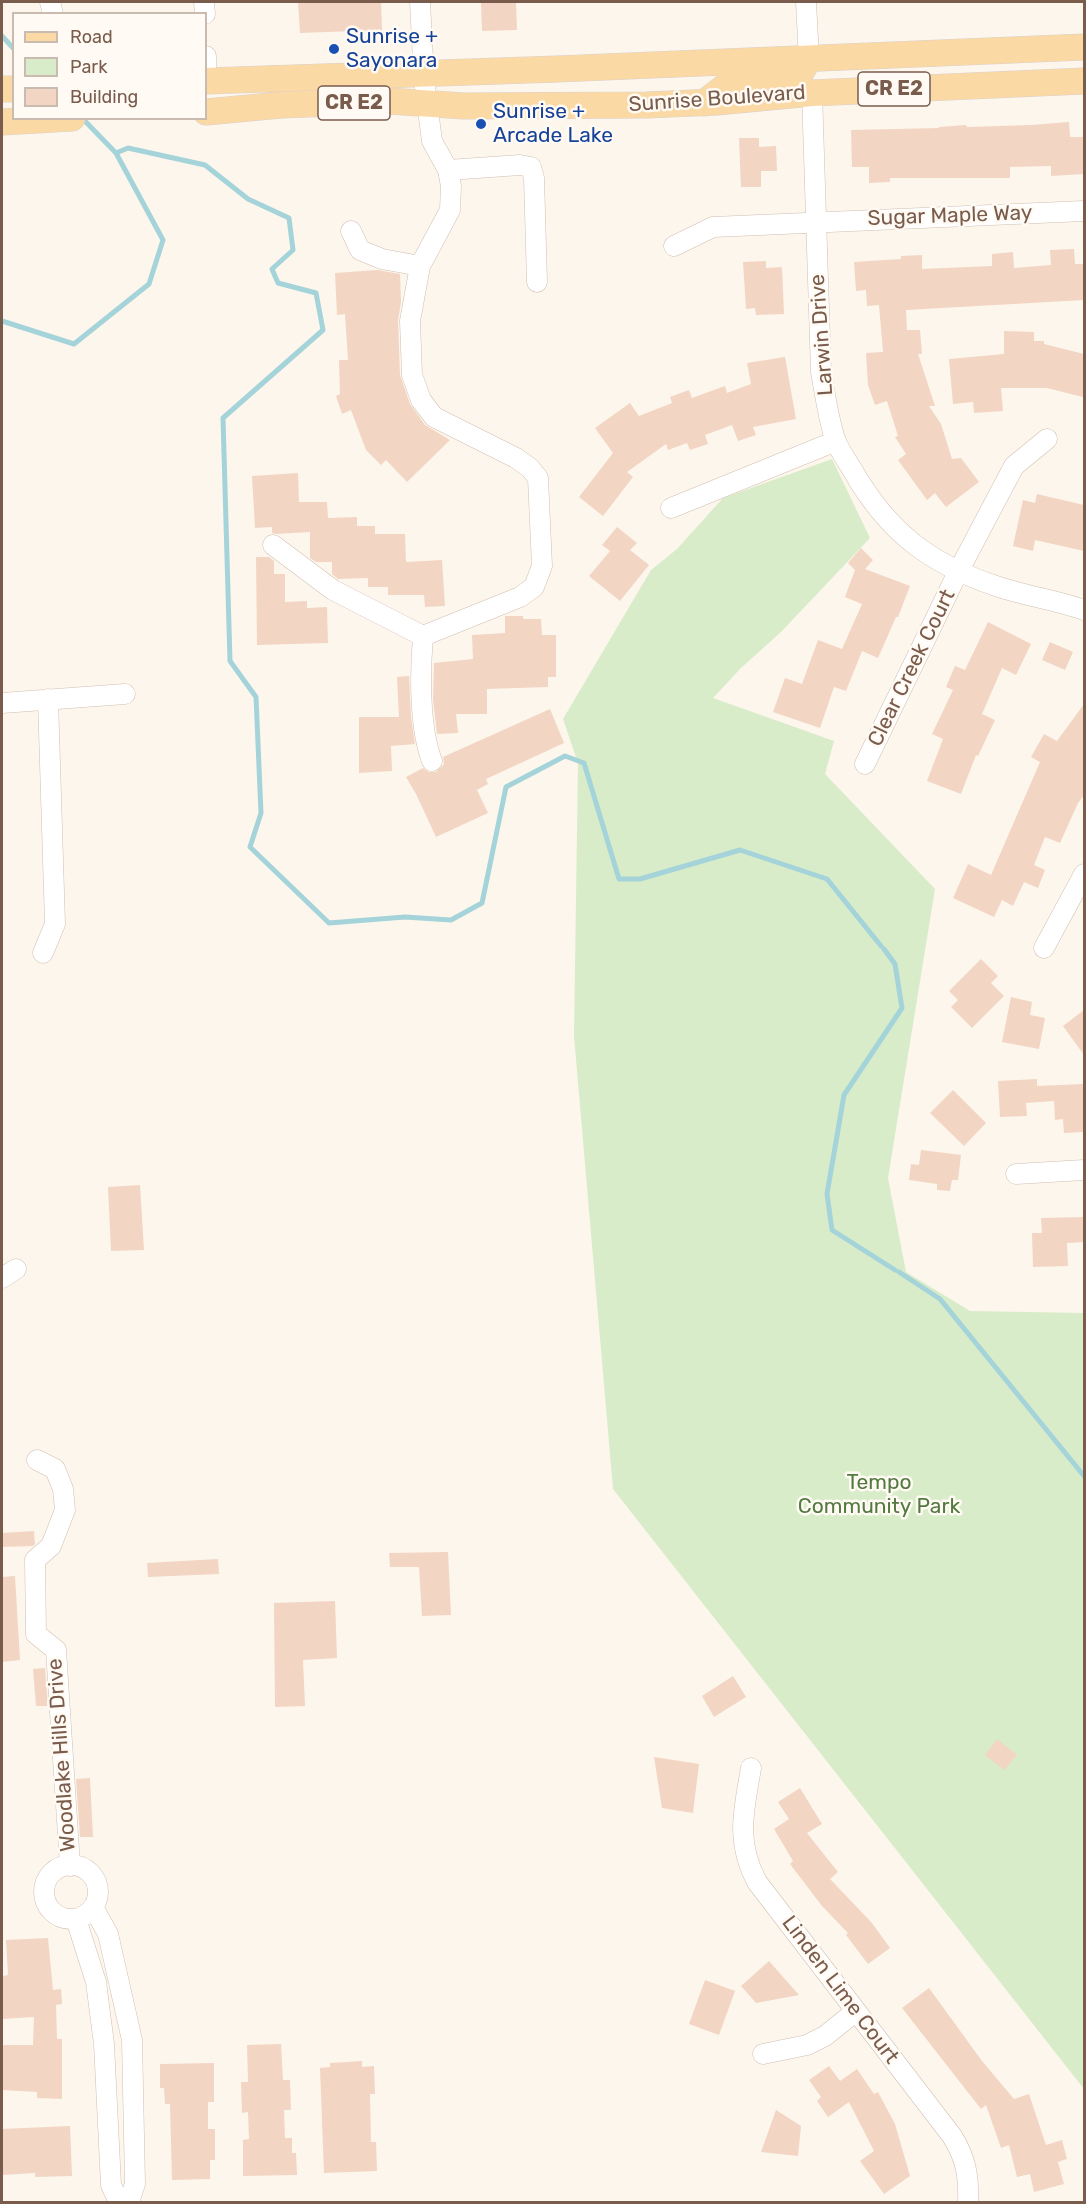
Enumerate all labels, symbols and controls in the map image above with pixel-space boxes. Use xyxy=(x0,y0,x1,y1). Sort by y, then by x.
legend xyxy=(12,12,207,120)
place label: Sunrise + Sayonara xyxy=(346,24,438,74)
text: Road xyxy=(70,26,113,48)
marker: Sunrise + Sayonara xyxy=(327,42,341,56)
text: Park xyxy=(70,56,107,78)
road number: CR E2 xyxy=(858,72,930,106)
street label: Sunrise Boulevard xyxy=(628,80,806,118)
text: Building xyxy=(70,86,138,108)
road number: CR E2 xyxy=(318,86,390,120)
place label: Sunrise + Arcade Lake xyxy=(493,99,613,149)
marker: Sunrise + Arcade Lake xyxy=(474,117,488,131)
street label: Sugar Maple Way xyxy=(867,201,1033,231)
street label: Larwin Drive xyxy=(805,273,839,397)
street label: Clear Creek Court xyxy=(863,585,961,751)
park label: Tempo Community Park xyxy=(798,1470,960,1520)
street label: Woodlake Hills Drive xyxy=(43,1658,81,1852)
street label: Linden Lime Court xyxy=(776,1911,904,2069)

